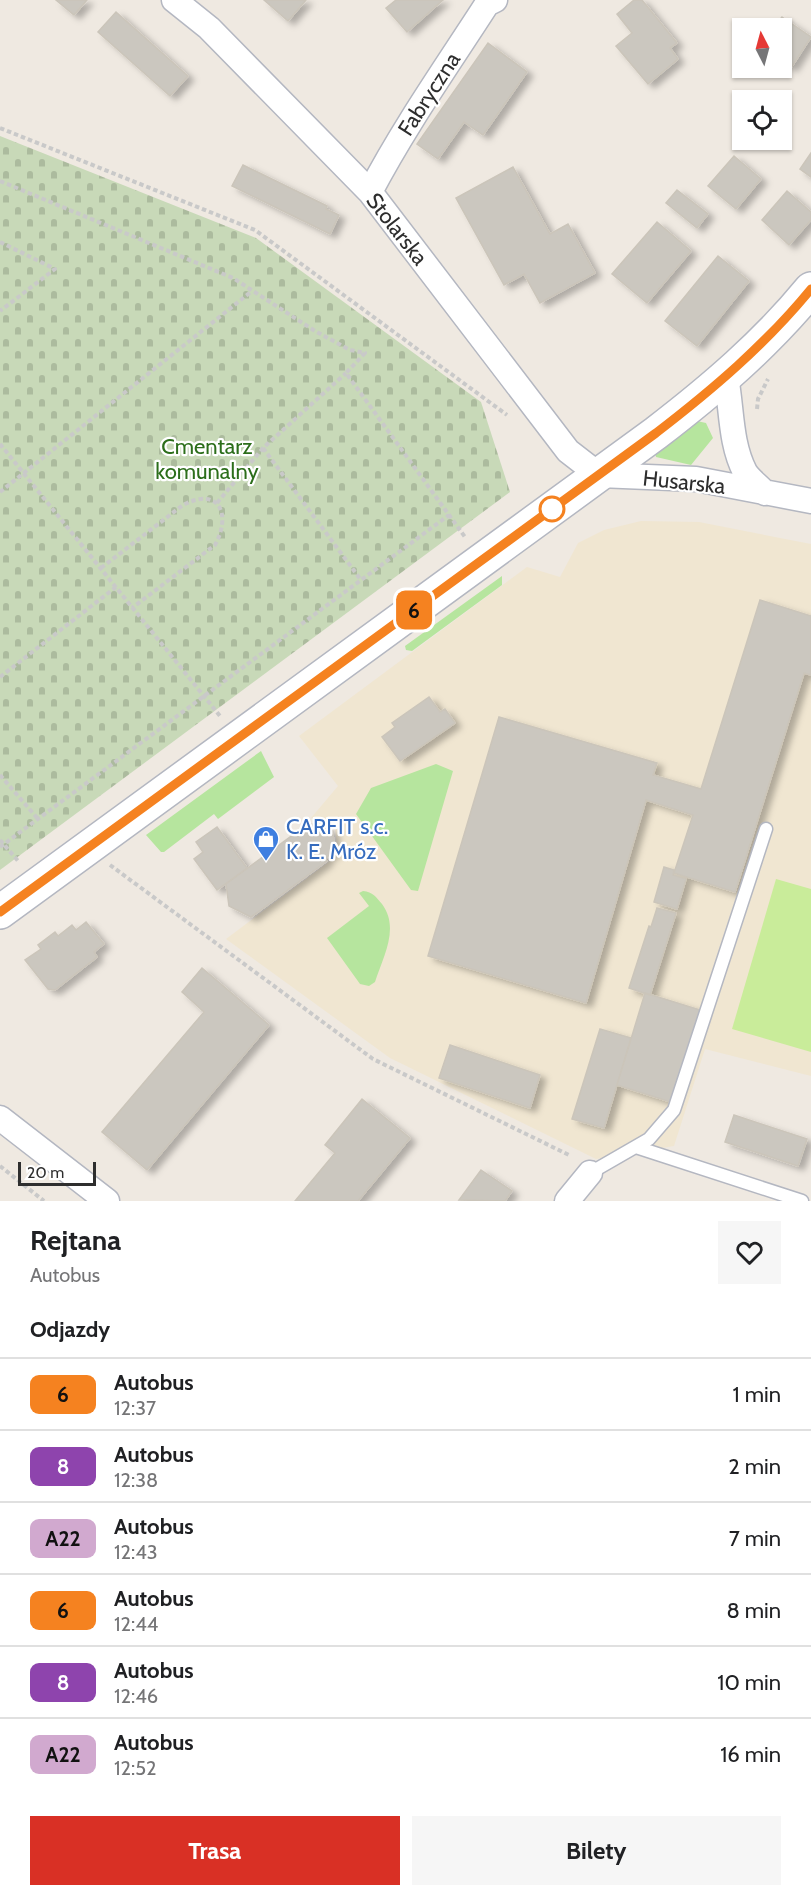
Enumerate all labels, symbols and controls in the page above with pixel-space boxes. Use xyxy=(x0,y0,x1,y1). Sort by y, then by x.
north arrow xyxy=(732,18,792,78)
map controls xyxy=(732,18,792,150)
street label: Fabryczna xyxy=(392,47,466,141)
button: locate xyxy=(732,90,792,150)
street label: Stolarska xyxy=(360,188,434,271)
park label: Cmentarz komunalny xyxy=(155,433,259,485)
street label: Husarska xyxy=(641,464,727,500)
unlabelled marker xyxy=(539,496,565,522)
line badge: 6 xyxy=(394,590,434,630)
text: 6 xyxy=(408,598,420,623)
place label: CARFIT s.c. K. E. Mróz xyxy=(286,813,388,865)
shop icon: CARFIT s.c. K. E. Mróz xyxy=(251,824,281,862)
scale bar xyxy=(18,1159,96,1186)
text: 20 m xyxy=(27,1163,64,1182)
button: heart xyxy=(718,1221,781,1284)
text: Rejtana xyxy=(30,1223,121,1257)
text: Autobus xyxy=(30,1263,100,1287)
text: Odjazdy xyxy=(30,1316,110,1343)
text: Autobus xyxy=(114,1369,194,1396)
text: 1 min xyxy=(733,1381,781,1408)
text: 6 xyxy=(57,1382,69,1407)
text: 12:37 xyxy=(114,1396,156,1420)
text: Autobus xyxy=(114,1441,194,1468)
text: 2 min xyxy=(728,1453,781,1480)
text: 8 xyxy=(57,1454,69,1479)
text: 12:38 xyxy=(114,1468,158,1492)
text: Autobus xyxy=(114,1513,194,1540)
text: 7 min xyxy=(729,1525,781,1552)
text: A22 xyxy=(45,1526,81,1551)
text: 12:43 xyxy=(114,1540,158,1564)
text: Autobus xyxy=(114,1585,194,1612)
text: 8 min xyxy=(726,1597,781,1624)
text: 6 xyxy=(57,1598,69,1623)
text: 12:44 xyxy=(114,1612,158,1636)
text: Autobus xyxy=(114,1657,194,1684)
text: 10 min xyxy=(717,1669,781,1696)
text: 8 xyxy=(57,1670,69,1695)
text: 12:46 xyxy=(114,1684,158,1708)
text: Autobus xyxy=(114,1729,194,1756)
text: 16 min xyxy=(720,1741,781,1768)
text: A22 xyxy=(45,1742,81,1767)
text: 12:52 xyxy=(114,1756,156,1780)
button: Trasa xyxy=(30,1816,400,1885)
button: Bilety xyxy=(412,1816,781,1885)

